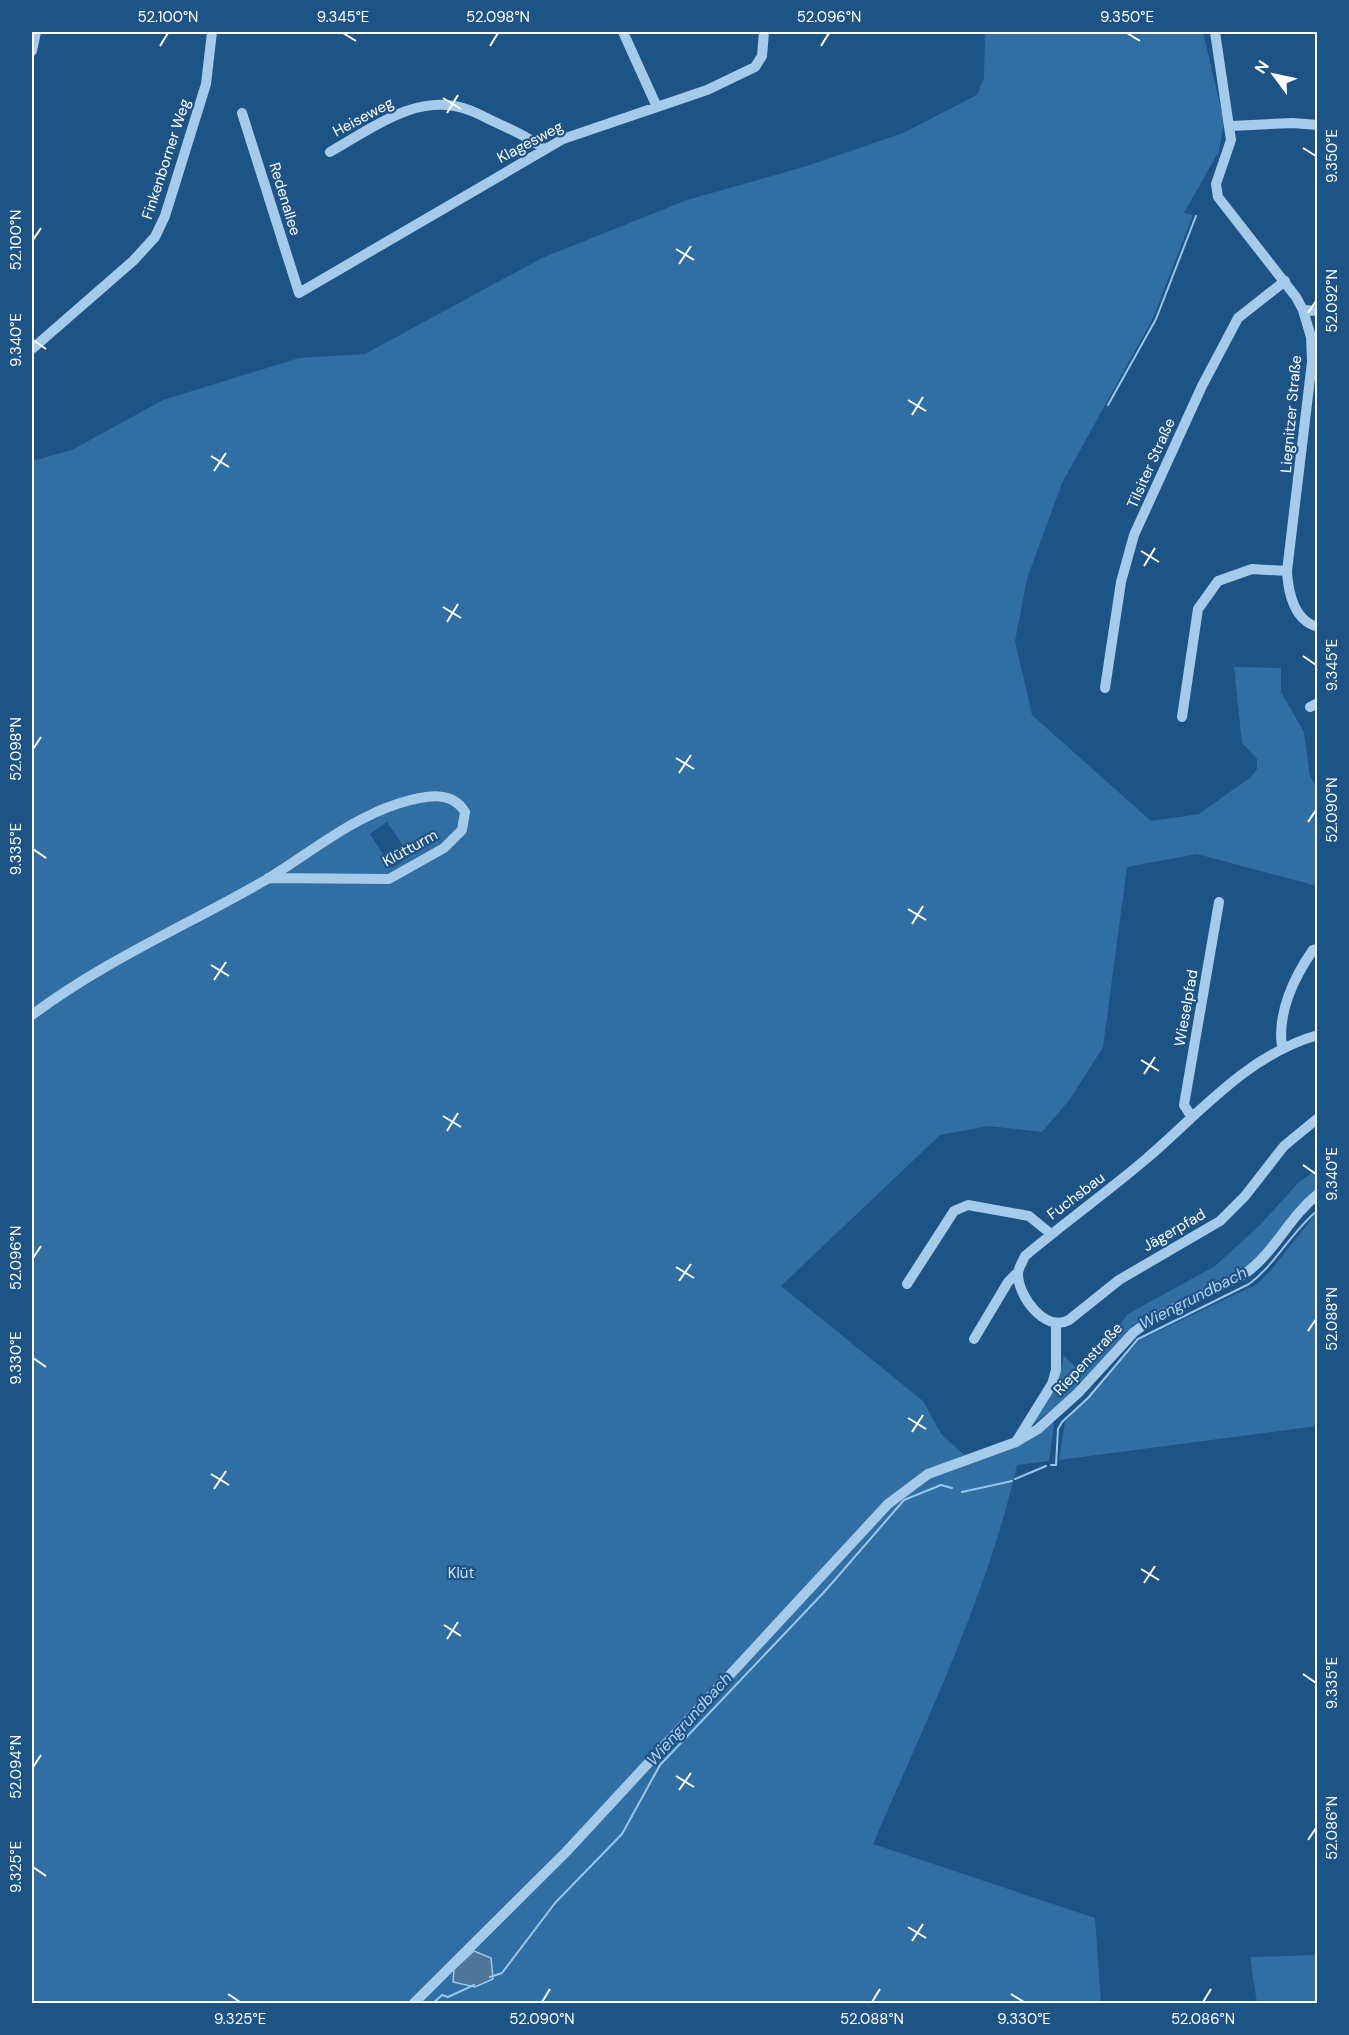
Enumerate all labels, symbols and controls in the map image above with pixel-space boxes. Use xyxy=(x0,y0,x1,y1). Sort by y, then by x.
text: 52.100°N xyxy=(138,7,198,27)
text: 9.345°E xyxy=(317,7,369,27)
text: 52.098°N xyxy=(466,7,530,27)
text: 52.096°N xyxy=(797,7,861,27)
text: 9.350°E xyxy=(1100,7,1154,27)
north arrow xyxy=(1244,45,1304,105)
text: N xyxy=(1250,56,1274,78)
street label: Heiseweg xyxy=(329,93,397,141)
street label: Finkenborner Weg xyxy=(137,96,195,222)
street label: Klagesweg xyxy=(493,116,567,168)
text: 9.350°E xyxy=(1322,129,1342,183)
street label: Redenallee xyxy=(264,160,306,238)
text: 52.100°N xyxy=(6,210,26,270)
text: 52.092°N xyxy=(1322,269,1342,333)
text: 9.340°E xyxy=(6,313,26,367)
street label: Liegnitzer Straße xyxy=(1276,354,1306,474)
street label: Tilsiter Straße xyxy=(1122,415,1180,511)
text: 9.345°E xyxy=(1322,639,1342,691)
text: 52.098°N xyxy=(6,717,26,781)
text: 52.090°N xyxy=(1322,777,1342,843)
text: 9.335°E xyxy=(6,823,26,875)
street label: Klütturm xyxy=(379,825,441,871)
street label: Wieselpfad xyxy=(1169,968,1203,1048)
text: 9.340°E xyxy=(1322,1147,1342,1201)
street label: Fuchsbau xyxy=(1043,1168,1109,1224)
street label: Jägerpfad xyxy=(1139,1204,1209,1256)
text: 52.096°N xyxy=(6,1226,26,1290)
water label: Wiengrundbach xyxy=(1136,1262,1250,1334)
text: 52.088°N xyxy=(1322,1287,1342,1351)
street label: Riepenstraße xyxy=(1049,1318,1127,1400)
text: 9.330°E xyxy=(6,1331,26,1385)
park label: Klüt xyxy=(448,1563,474,1583)
text: 9.335°E xyxy=(1322,1657,1342,1709)
water label: Wiengrundbach xyxy=(642,1668,736,1770)
text: 52.094°N xyxy=(6,1735,26,1799)
text: 52.086°N xyxy=(1322,1796,1342,1860)
text: 9.325°E xyxy=(6,1841,26,1893)
text: 9.325°E xyxy=(214,2009,266,2029)
text: 52.090°N xyxy=(509,2009,575,2029)
text: 52.088°N xyxy=(840,2009,904,2029)
text: 9.330°E xyxy=(997,2009,1051,2029)
text: 52.086°N xyxy=(1171,2009,1235,2029)

